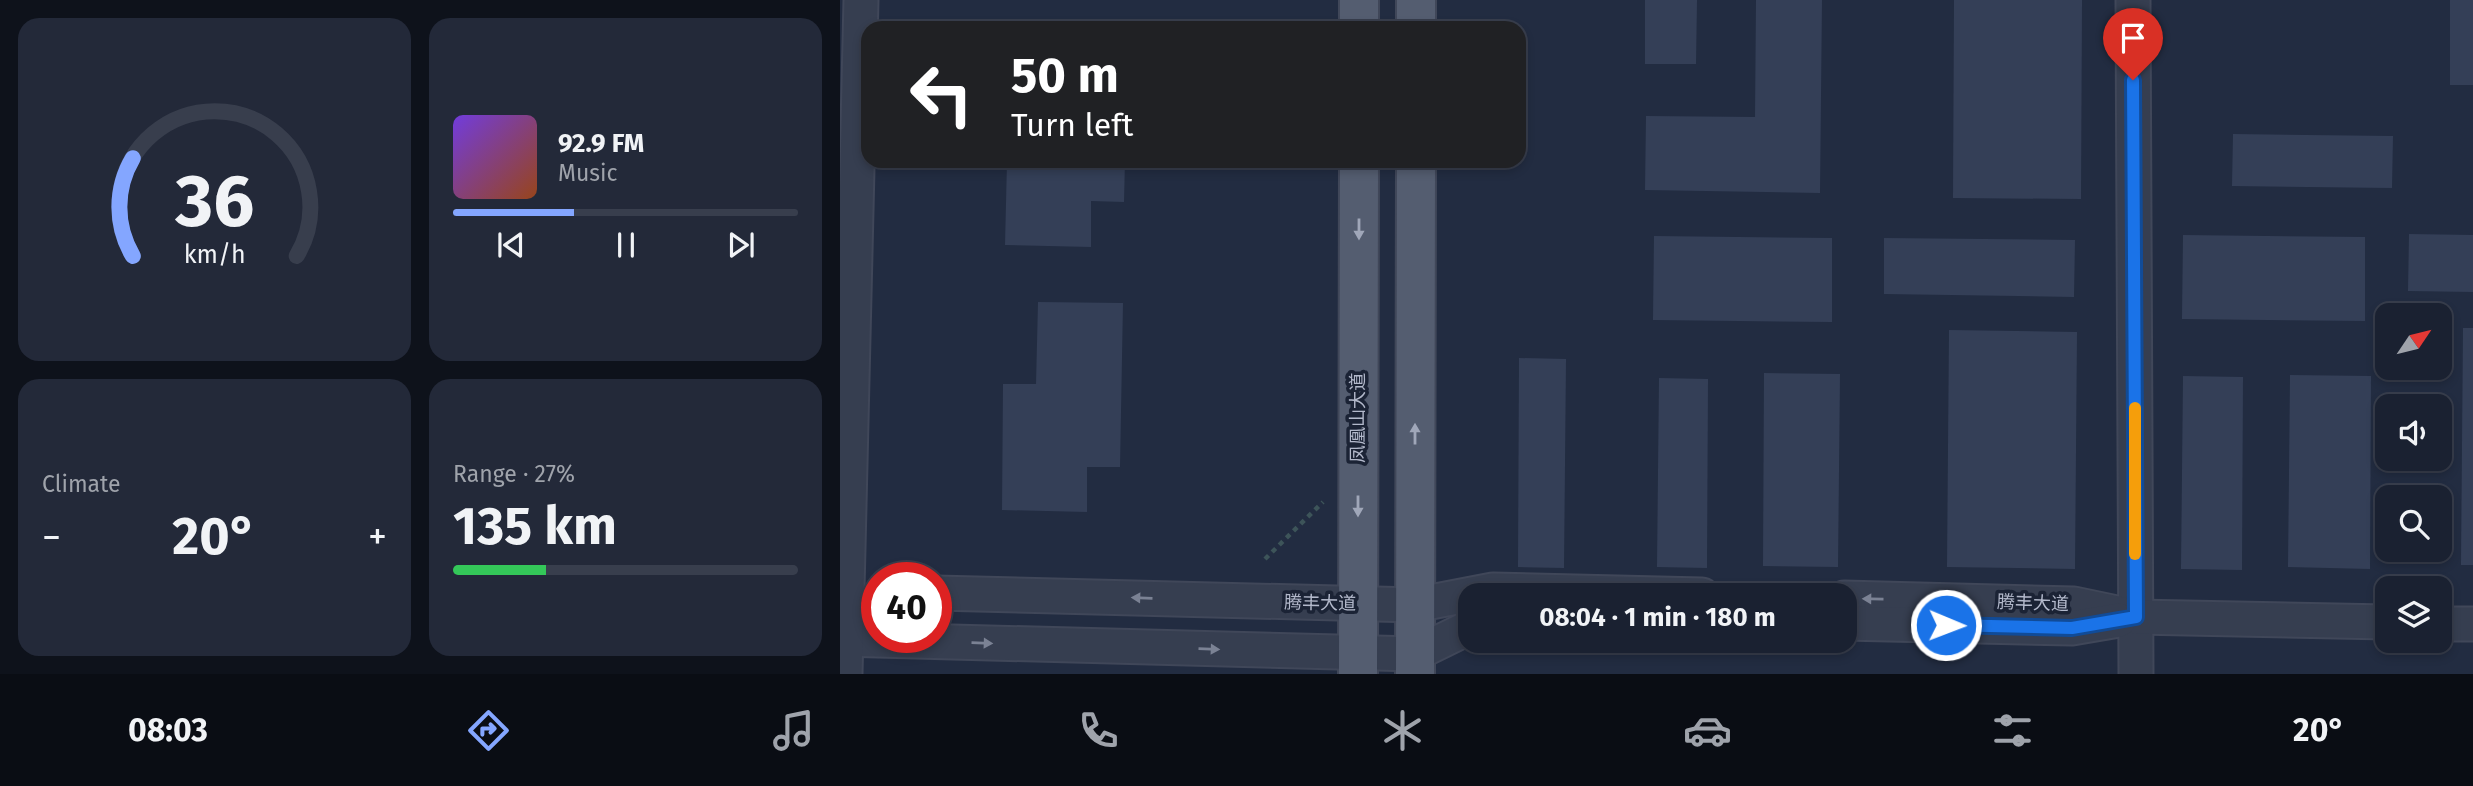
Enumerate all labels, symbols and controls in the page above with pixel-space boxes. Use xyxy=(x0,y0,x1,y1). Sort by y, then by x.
pin xyxy=(2103,8,2163,80)
icon: arrive xyxy=(2114,19,2152,57)
text: 50 m xyxy=(1011,46,1119,105)
icon: left xyxy=(896,49,987,140)
text: Turn left xyxy=(1011,106,1133,144)
text: 92.9 FM xyxy=(558,128,644,159)
text: 36 xyxy=(174,158,254,245)
text: Music xyxy=(558,159,618,187)
one-way arrow xyxy=(1353,218,1365,240)
icon: previous xyxy=(492,226,530,264)
icon: pause xyxy=(607,226,645,264)
icon: next xyxy=(722,226,760,264)
text: km/h xyxy=(184,240,245,270)
north arrow xyxy=(2375,303,2452,380)
map controls xyxy=(2375,303,2452,653)
street label: 凤凰山大道 xyxy=(1347,373,1369,463)
button: sound xyxy=(2375,394,2452,471)
one-way arrow xyxy=(1409,423,1421,445)
text: Range · 27% xyxy=(453,460,575,488)
text: Climate xyxy=(42,470,121,498)
button: search xyxy=(2375,485,2452,562)
text: 135 km xyxy=(453,495,617,558)
one-way arrow xyxy=(1352,495,1364,517)
text: 20° xyxy=(172,505,257,568)
text: − xyxy=(42,514,61,560)
text: + xyxy=(368,514,387,560)
speed limit sign: 40 xyxy=(861,562,952,653)
button: layers xyxy=(2375,576,2452,653)
position arrow xyxy=(1909,588,1983,662)
street label: 腾丰大道 xyxy=(1284,591,1356,615)
street label: 腾丰大道 xyxy=(1997,591,2069,615)
one-way arrow xyxy=(1131,593,1153,604)
one-way arrow xyxy=(1861,593,1883,605)
text: 08:04 · 1 min · 180 m xyxy=(1539,602,1776,633)
one-way arrow xyxy=(971,637,993,648)
one-way arrow xyxy=(1198,643,1220,655)
icon: directions xyxy=(464,706,513,755)
icon: music xyxy=(769,706,818,755)
icon: phone xyxy=(1074,706,1123,755)
icon: climate xyxy=(1378,706,1427,755)
icon: car xyxy=(1683,706,1732,755)
icon: filters xyxy=(1988,706,2037,755)
text: 08:03 xyxy=(128,711,208,749)
text: 20° xyxy=(2293,711,2345,749)

